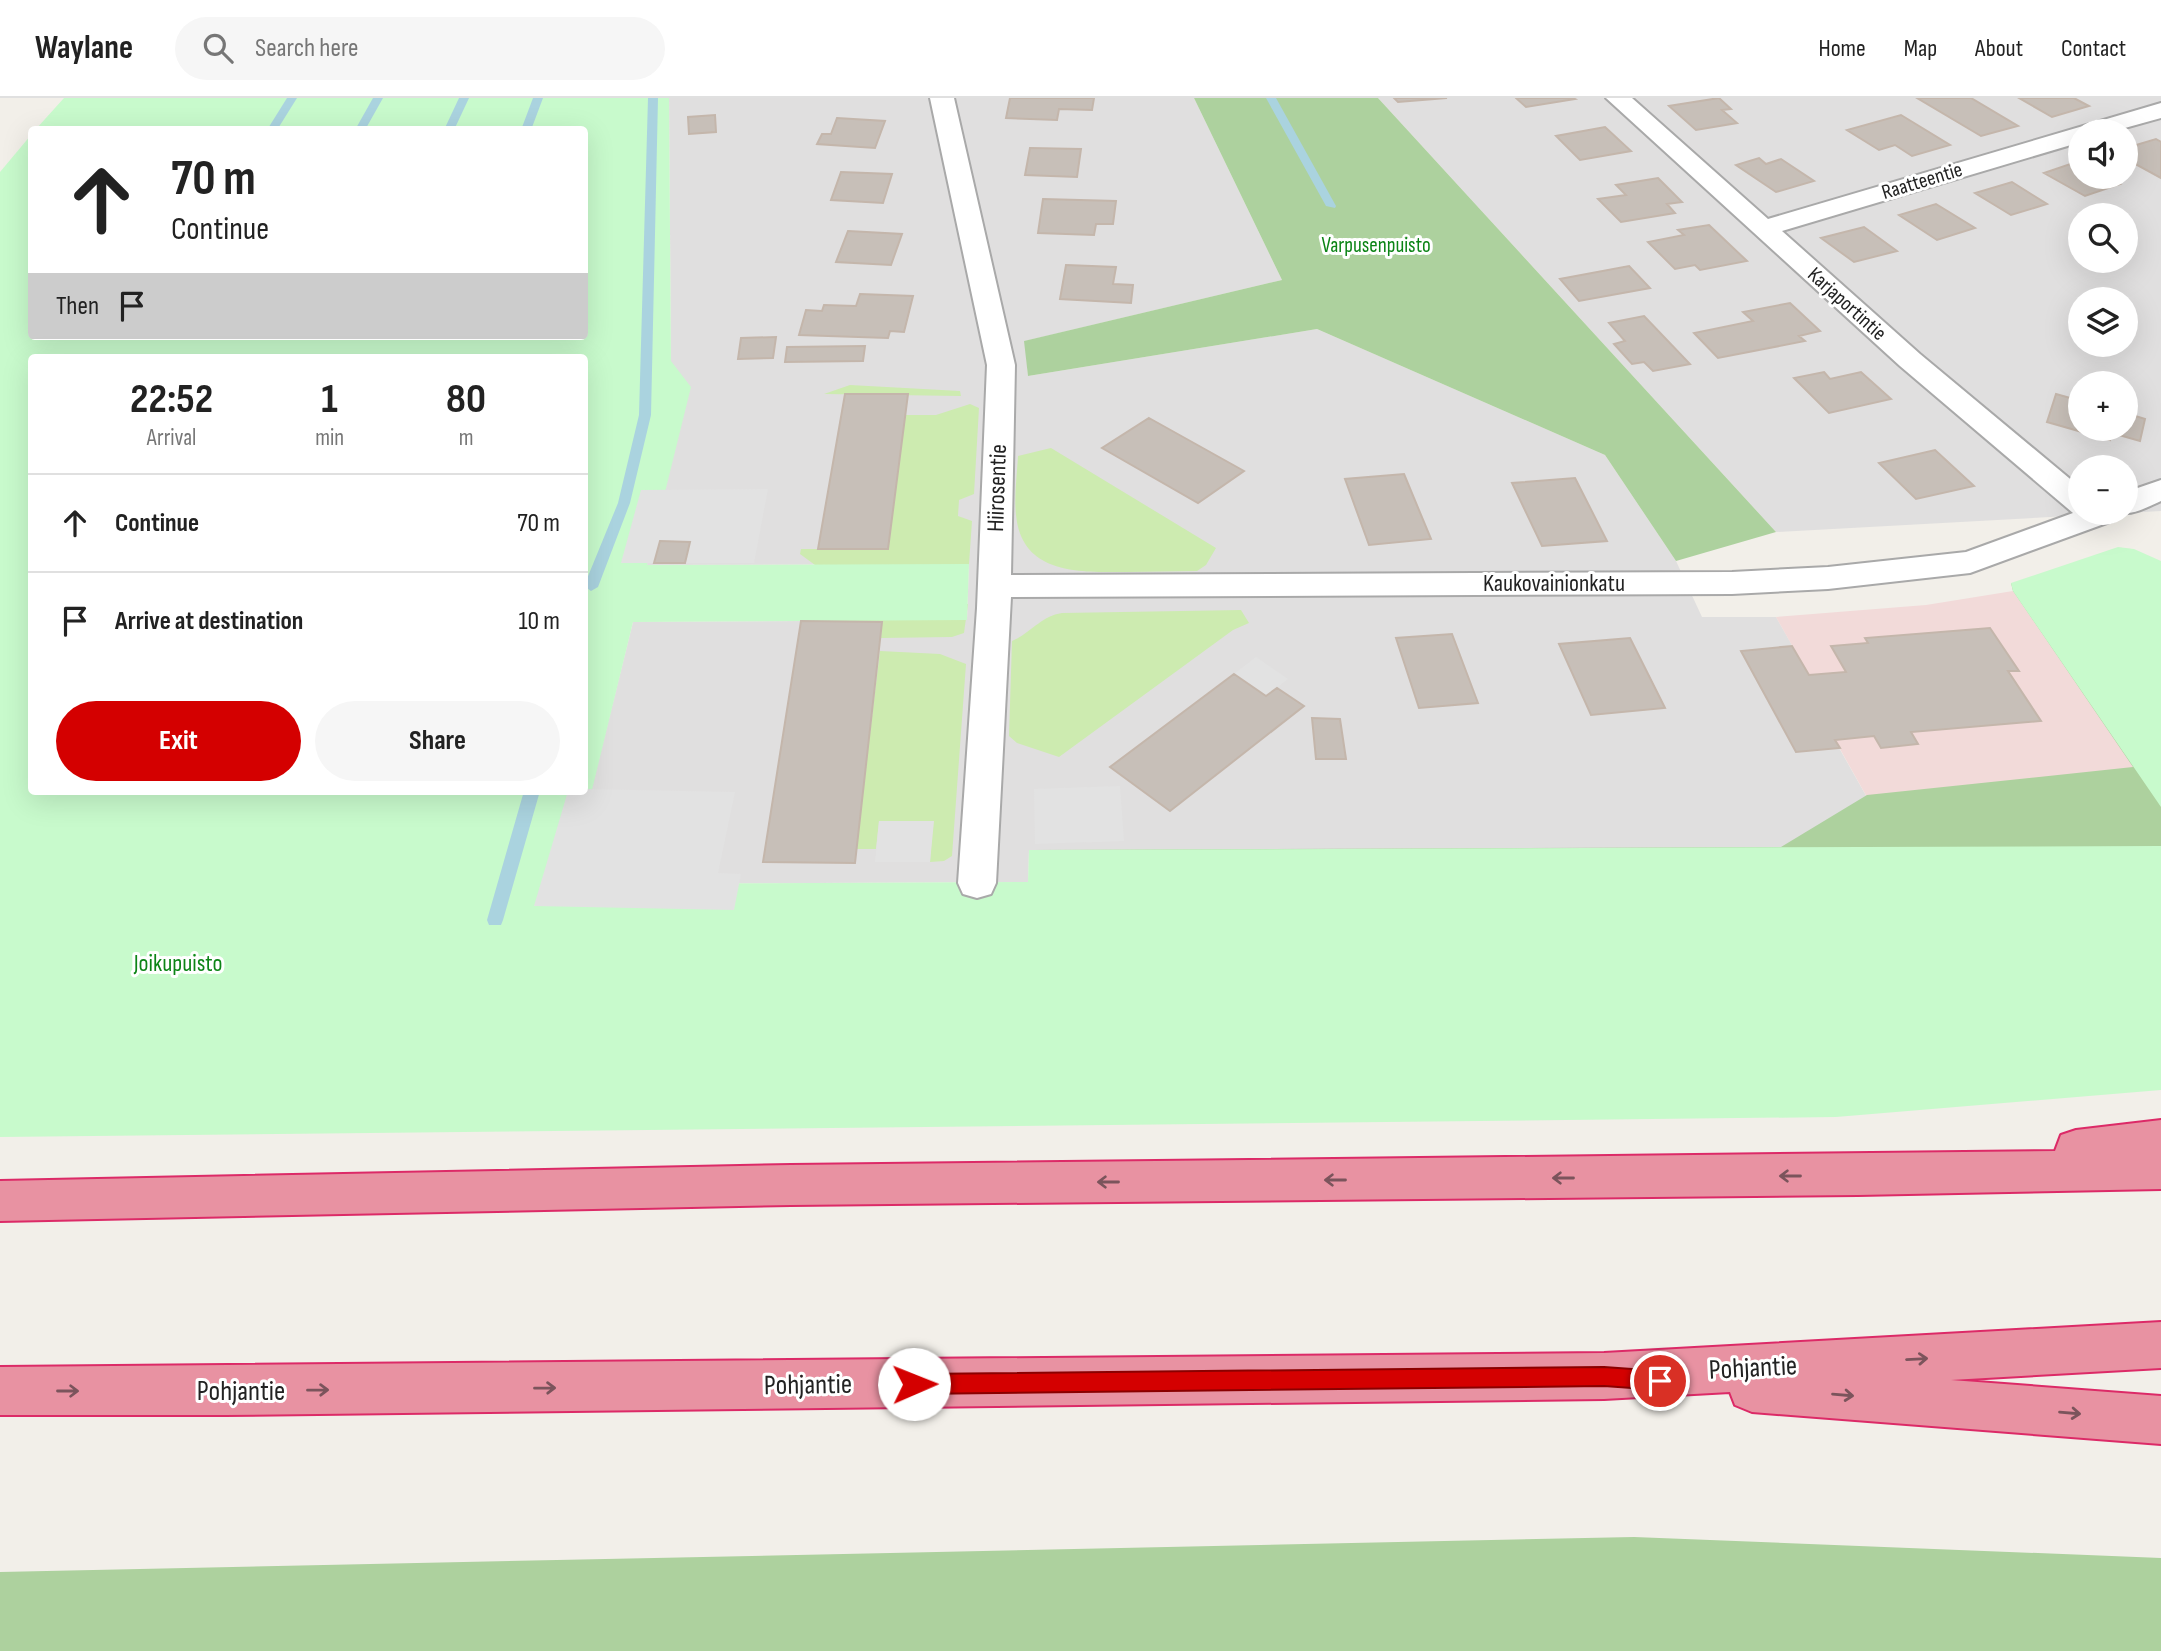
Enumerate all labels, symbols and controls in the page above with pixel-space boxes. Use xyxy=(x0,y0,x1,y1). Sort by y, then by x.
search box xyxy=(175,17,665,80)
text: Waylane xyxy=(35,28,133,68)
icon: search xyxy=(199,29,237,67)
text: Search here xyxy=(255,33,358,64)
text: Home xyxy=(1818,34,1866,63)
text: Map xyxy=(1904,34,1937,63)
text: About xyxy=(1975,34,2023,63)
text: Contact xyxy=(2061,34,2126,63)
map controls xyxy=(2068,119,2138,525)
button: sound xyxy=(2068,119,2138,189)
text: 70 m xyxy=(171,150,256,209)
icon: ahead xyxy=(56,154,147,245)
street label: Raatteentie xyxy=(1879,157,1965,205)
button: search xyxy=(2068,203,2138,273)
text: Continue xyxy=(171,210,269,249)
park label: Varpusenpuisto xyxy=(1321,233,1431,258)
street label: Karjaportintie xyxy=(1803,262,1891,346)
icon: arrive xyxy=(113,287,151,325)
button: layers xyxy=(2068,287,2138,357)
text: Then xyxy=(56,291,99,322)
button: + xyxy=(2068,371,2138,441)
text: 22:52 xyxy=(130,374,213,425)
text: 1 xyxy=(321,374,338,425)
text: 80 xyxy=(446,374,486,425)
text: Arrival xyxy=(147,424,196,452)
text: min xyxy=(315,424,344,452)
text: m xyxy=(459,424,473,452)
street label: Hiirosentie xyxy=(981,444,1013,532)
button: − xyxy=(2068,455,2138,525)
icon: ahead xyxy=(56,504,94,542)
text: Continue xyxy=(115,508,199,539)
text: 70 m xyxy=(517,508,560,539)
street label: Kaukovainionkatu xyxy=(1483,569,1625,598)
icon: arrive xyxy=(56,602,94,640)
text: Arrive at destination xyxy=(115,606,303,637)
text: 10 m xyxy=(518,606,560,637)
button: Exit xyxy=(56,701,301,781)
button: Share xyxy=(315,701,560,781)
park label: Joikupuisto xyxy=(133,949,222,978)
one-way arrow xyxy=(1779,1169,1802,1183)
one-way arrow xyxy=(1551,1171,1574,1185)
one-way arrow xyxy=(1324,1173,1347,1187)
one-way arrow xyxy=(1096,1175,1119,1189)
position arrow xyxy=(877,1347,951,1421)
street label: Pohjantie xyxy=(1708,1349,1798,1387)
pin xyxy=(1630,1351,1690,1411)
one-way arrow xyxy=(1905,1352,1927,1365)
icon: arrive xyxy=(1641,1362,1679,1400)
street label: Pohjantie xyxy=(764,1368,852,1402)
street label: Pohjantie xyxy=(197,1375,285,1408)
one-way arrow xyxy=(533,1381,556,1395)
one-way arrow xyxy=(306,1383,329,1397)
one-way arrow xyxy=(56,1384,79,1398)
one-way arrow xyxy=(1831,1389,1854,1402)
one-way arrow xyxy=(2058,1407,2080,1420)

